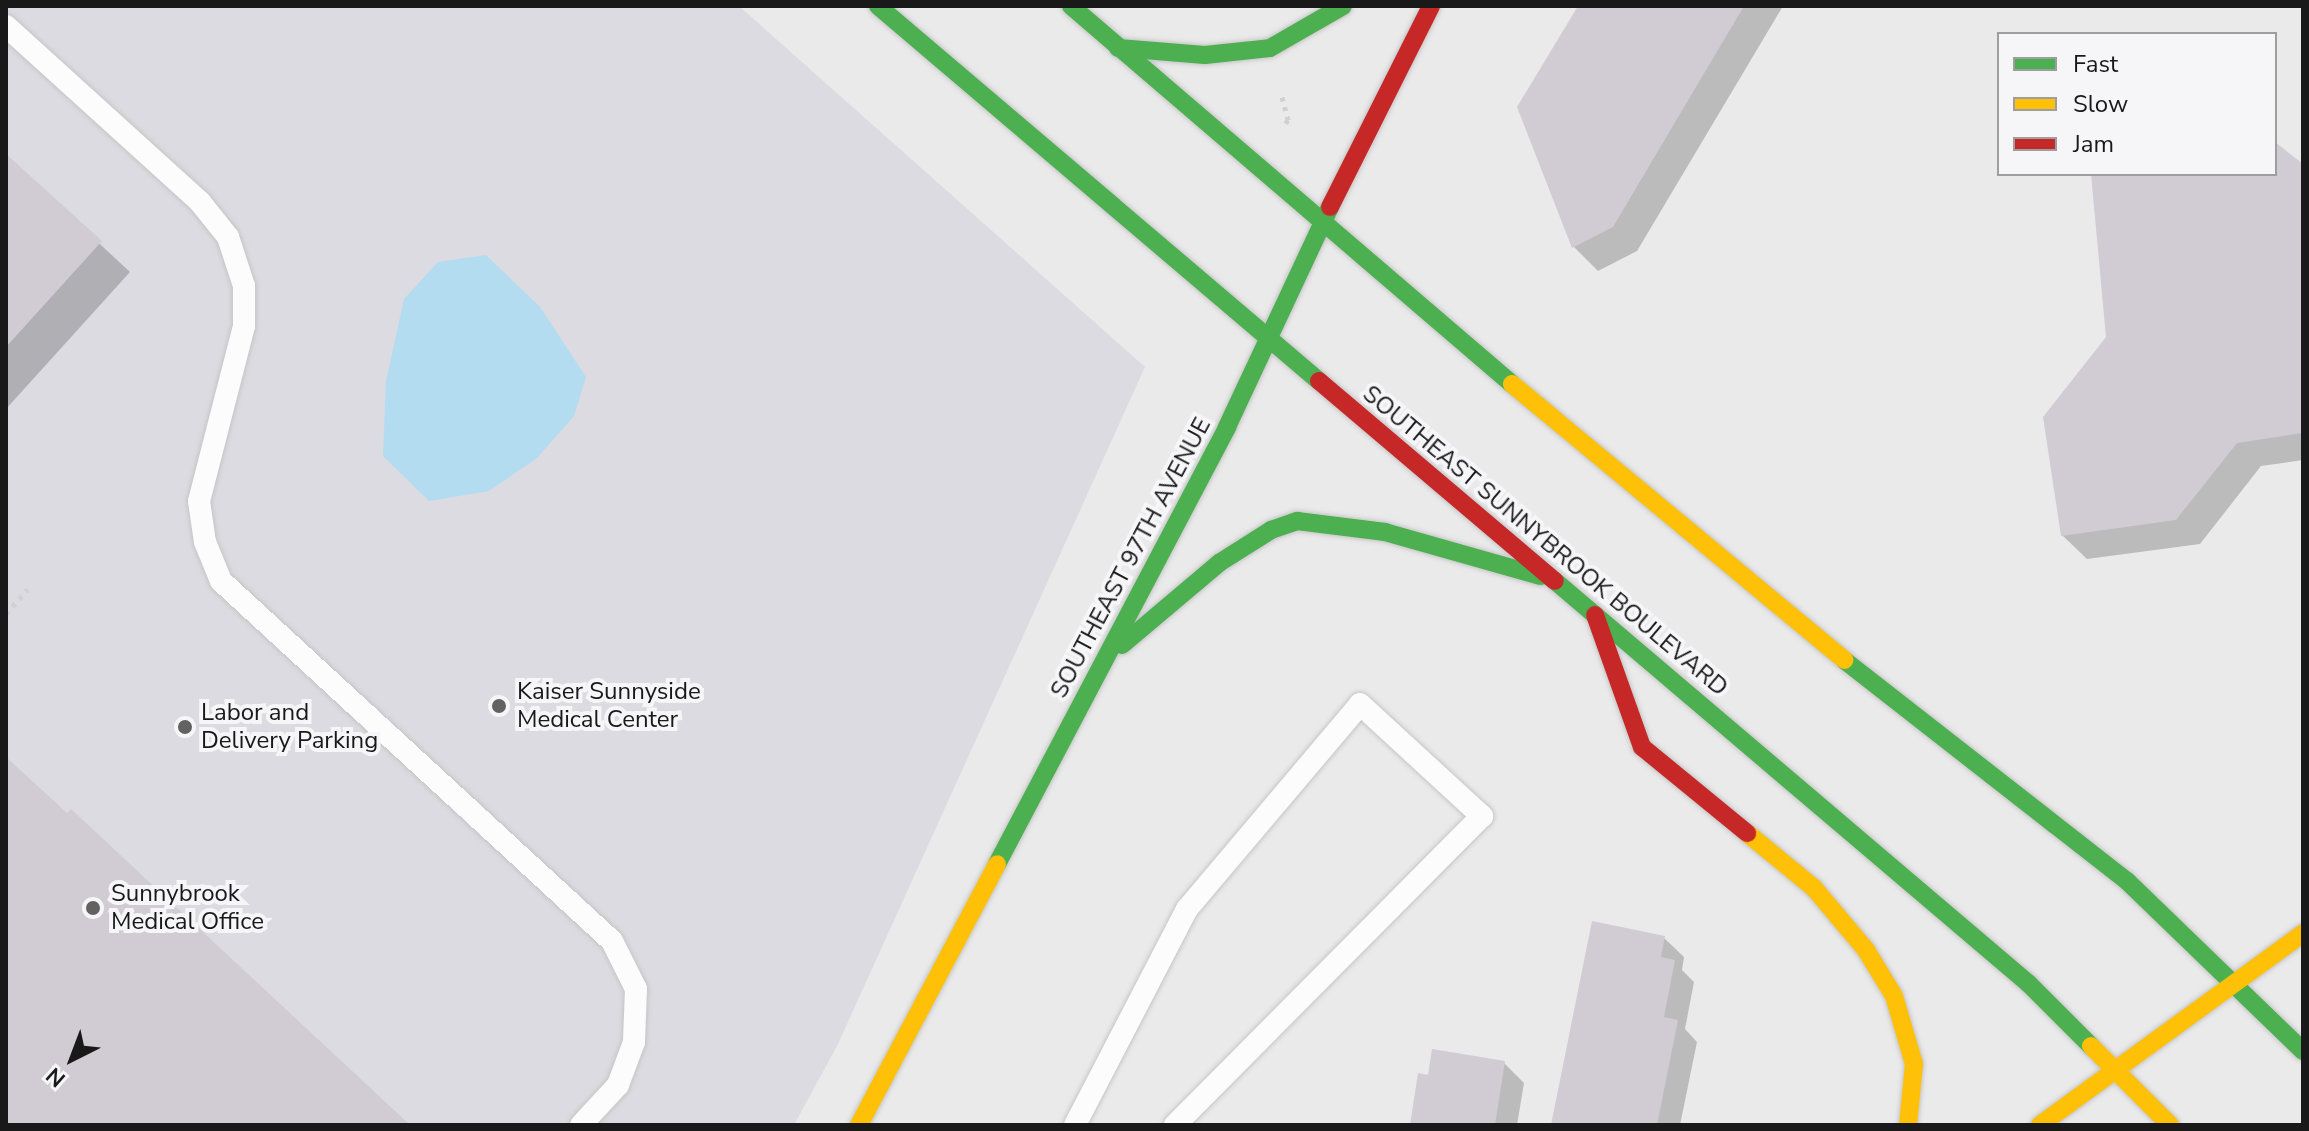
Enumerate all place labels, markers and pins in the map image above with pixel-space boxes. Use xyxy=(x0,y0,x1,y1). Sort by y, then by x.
place label: Kaiser Sunnyside Medical Center xyxy=(517,678,701,734)
marker: Kaiser Sunnyside Medical Center xyxy=(488,695,510,717)
place label: Labor and Delivery Parking xyxy=(201,699,378,755)
marker: Labor and Delivery Parking xyxy=(176,718,194,736)
place label: Sunnybrook Medical Office xyxy=(111,880,264,936)
marker: Sunnybrook Medical Office xyxy=(82,897,104,919)

